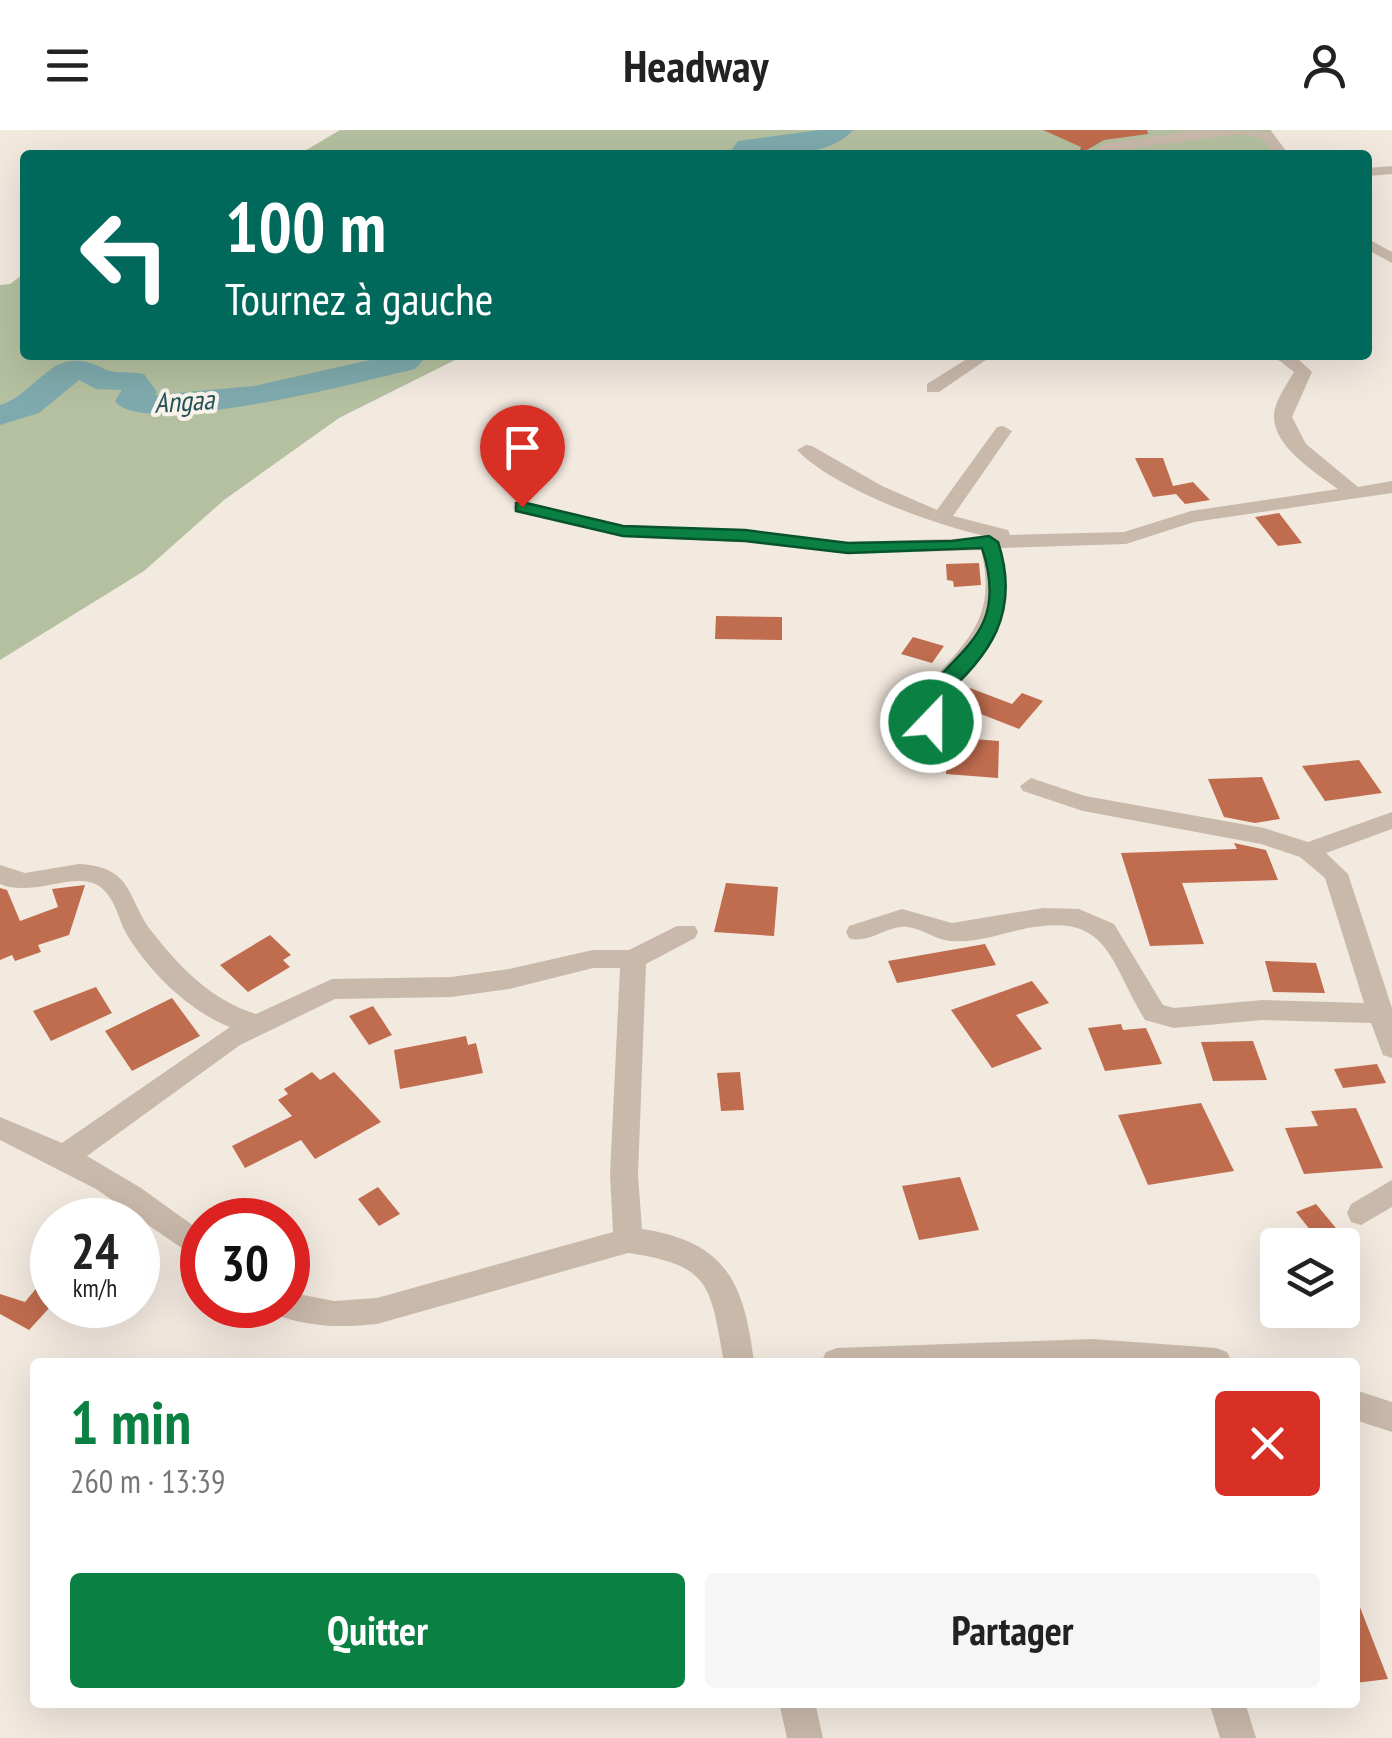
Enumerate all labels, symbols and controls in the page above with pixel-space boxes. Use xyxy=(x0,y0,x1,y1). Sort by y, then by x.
text: Headway xyxy=(623,36,769,94)
icon: menu xyxy=(40,38,95,93)
icon: person xyxy=(1297,38,1352,93)
text: 100 m xyxy=(225,181,386,271)
icon: left xyxy=(60,190,190,320)
text: Tournez à gauche xyxy=(225,269,493,327)
water label: Angaa xyxy=(153,380,217,421)
pin xyxy=(480,405,565,508)
icon: arrive xyxy=(495,420,550,475)
position arrow xyxy=(879,670,983,774)
speed limit sign: 30 xyxy=(180,1198,310,1328)
text: 24 xyxy=(71,1218,119,1283)
map controls xyxy=(1260,1228,1360,1328)
button: layers xyxy=(1260,1228,1360,1328)
text: km/h xyxy=(73,1272,117,1304)
text: 1 min xyxy=(70,1383,191,1461)
button: close xyxy=(1215,1391,1320,1496)
text: 260 m · 13:39 xyxy=(70,1460,225,1502)
button: Quitter xyxy=(70,1573,685,1688)
button: Partager xyxy=(705,1573,1320,1688)

